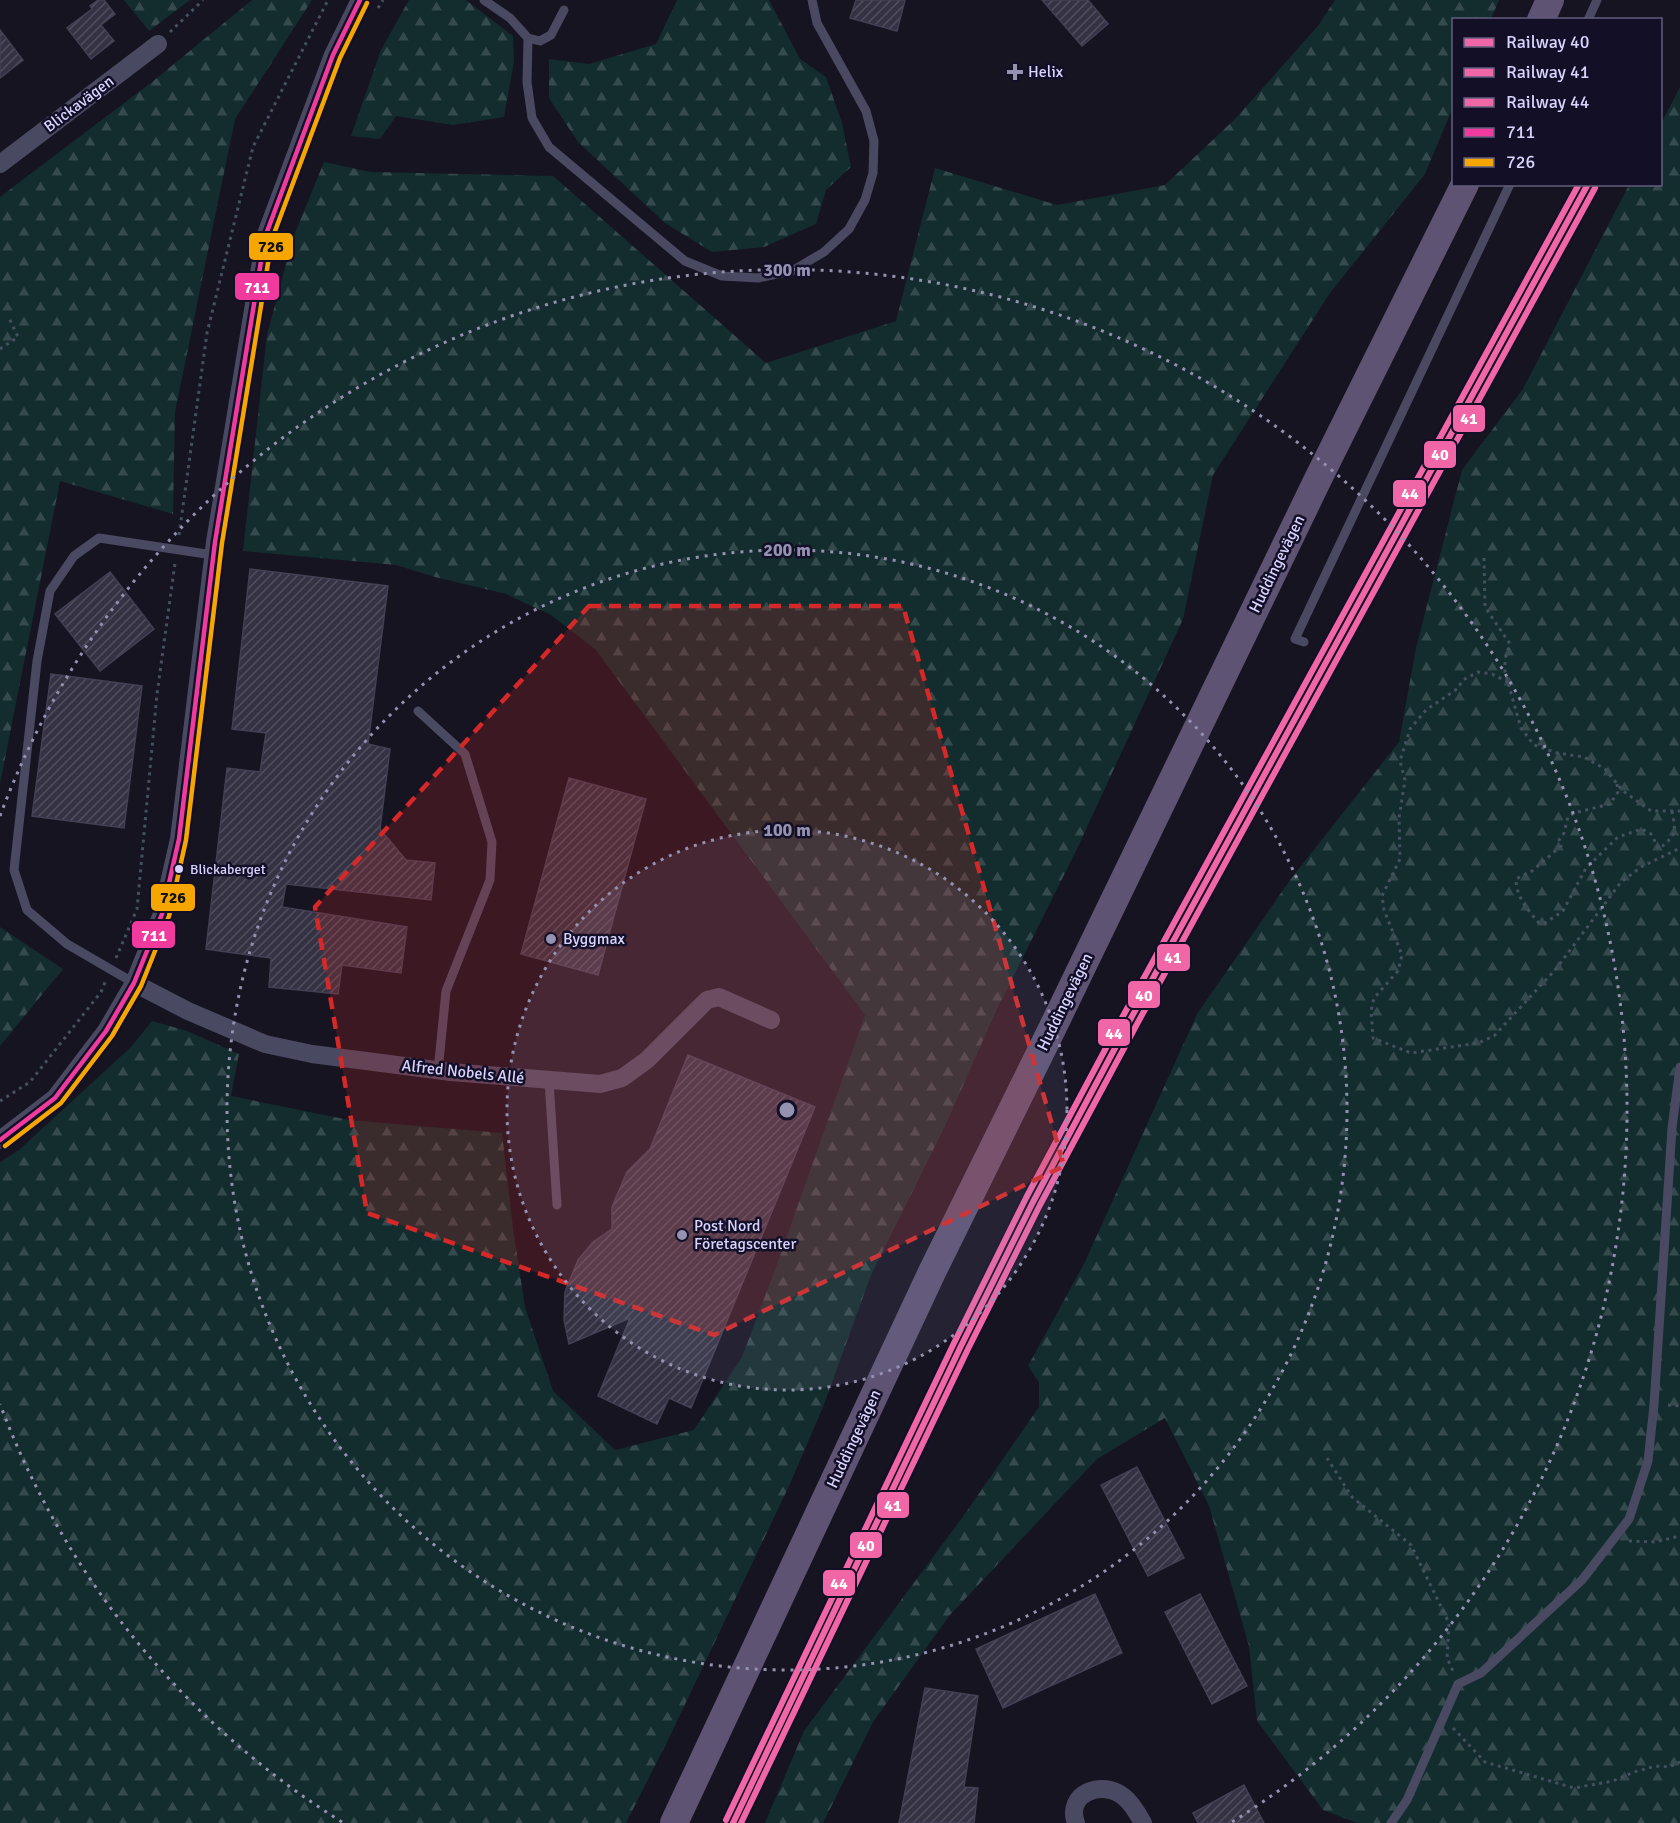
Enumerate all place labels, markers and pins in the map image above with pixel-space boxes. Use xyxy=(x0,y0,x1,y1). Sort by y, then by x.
place label: Helix xyxy=(1028,62,1064,82)
marker: Helix xyxy=(1006,63,1024,81)
place label: Blickaberget xyxy=(190,861,266,878)
marker: Blickaberget xyxy=(173,863,185,875)
place label: Byggmax xyxy=(563,929,626,949)
marker: Byggmax xyxy=(544,932,558,946)
centre of rings xyxy=(777,1100,797,1120)
place label: Post Nord Företagscenter xyxy=(694,1216,797,1254)
marker: Post Nord Företagscenter xyxy=(675,1228,689,1242)

